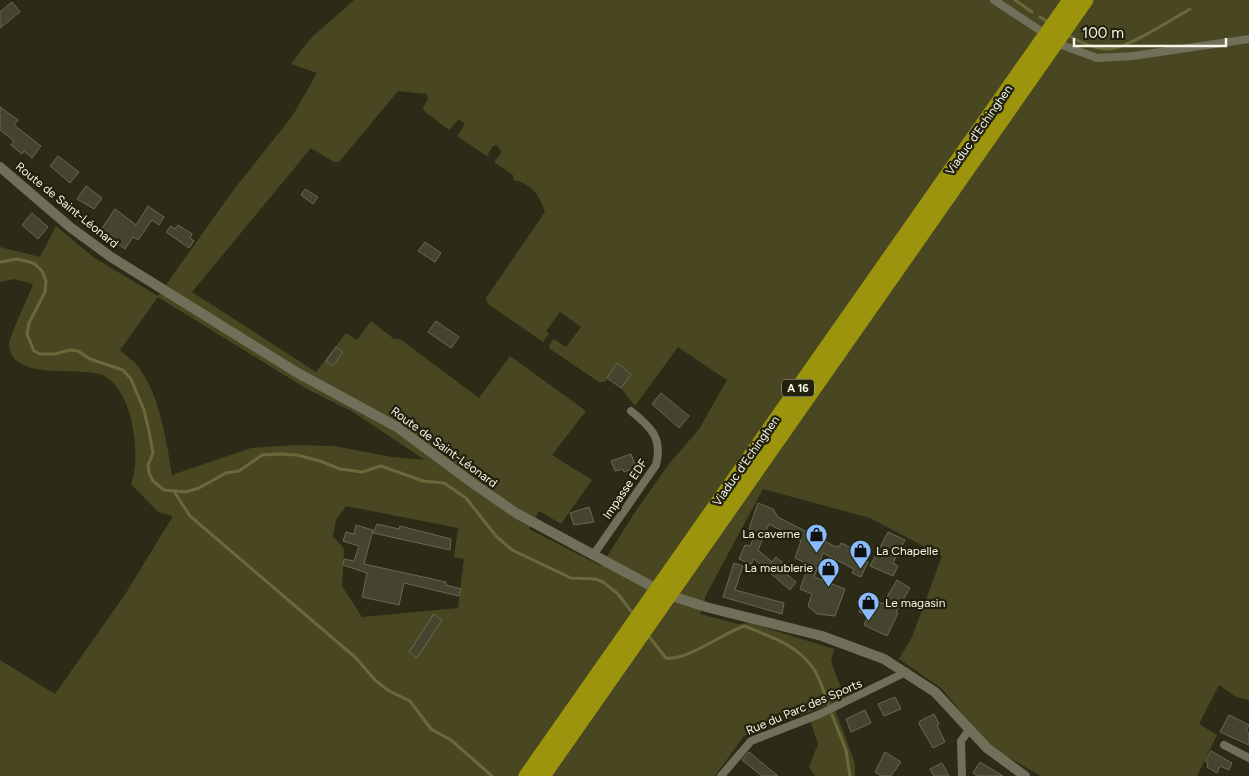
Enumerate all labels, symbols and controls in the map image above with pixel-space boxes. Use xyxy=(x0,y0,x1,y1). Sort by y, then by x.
scale bar xyxy=(1074,15,1226,47)
text: 100 m xyxy=(1082,24,1124,42)
street label: Viaduc d'Echinghen xyxy=(943,82,1015,178)
street label: Route de Saint-Léonard xyxy=(13,159,121,251)
road number: A 16 xyxy=(782,379,814,396)
street label: Route de Saint-Léonard xyxy=(388,404,500,490)
street label: Viaduc d'Echinghen xyxy=(710,413,782,509)
street label: Impasse EDF xyxy=(600,456,650,522)
shop icon: La caverne xyxy=(804,522,828,553)
place label: La caverne xyxy=(742,527,800,541)
shop icon: La Chapelle xyxy=(848,539,872,570)
place label: La Chapelle xyxy=(876,544,939,558)
shop icon: La meublerie xyxy=(817,556,841,587)
place label: La meublerie xyxy=(745,561,813,575)
shop icon: Le magasin xyxy=(857,591,881,622)
place label: Le magasin xyxy=(885,596,946,610)
street label: Rue du Parc des Sports xyxy=(744,676,864,738)

